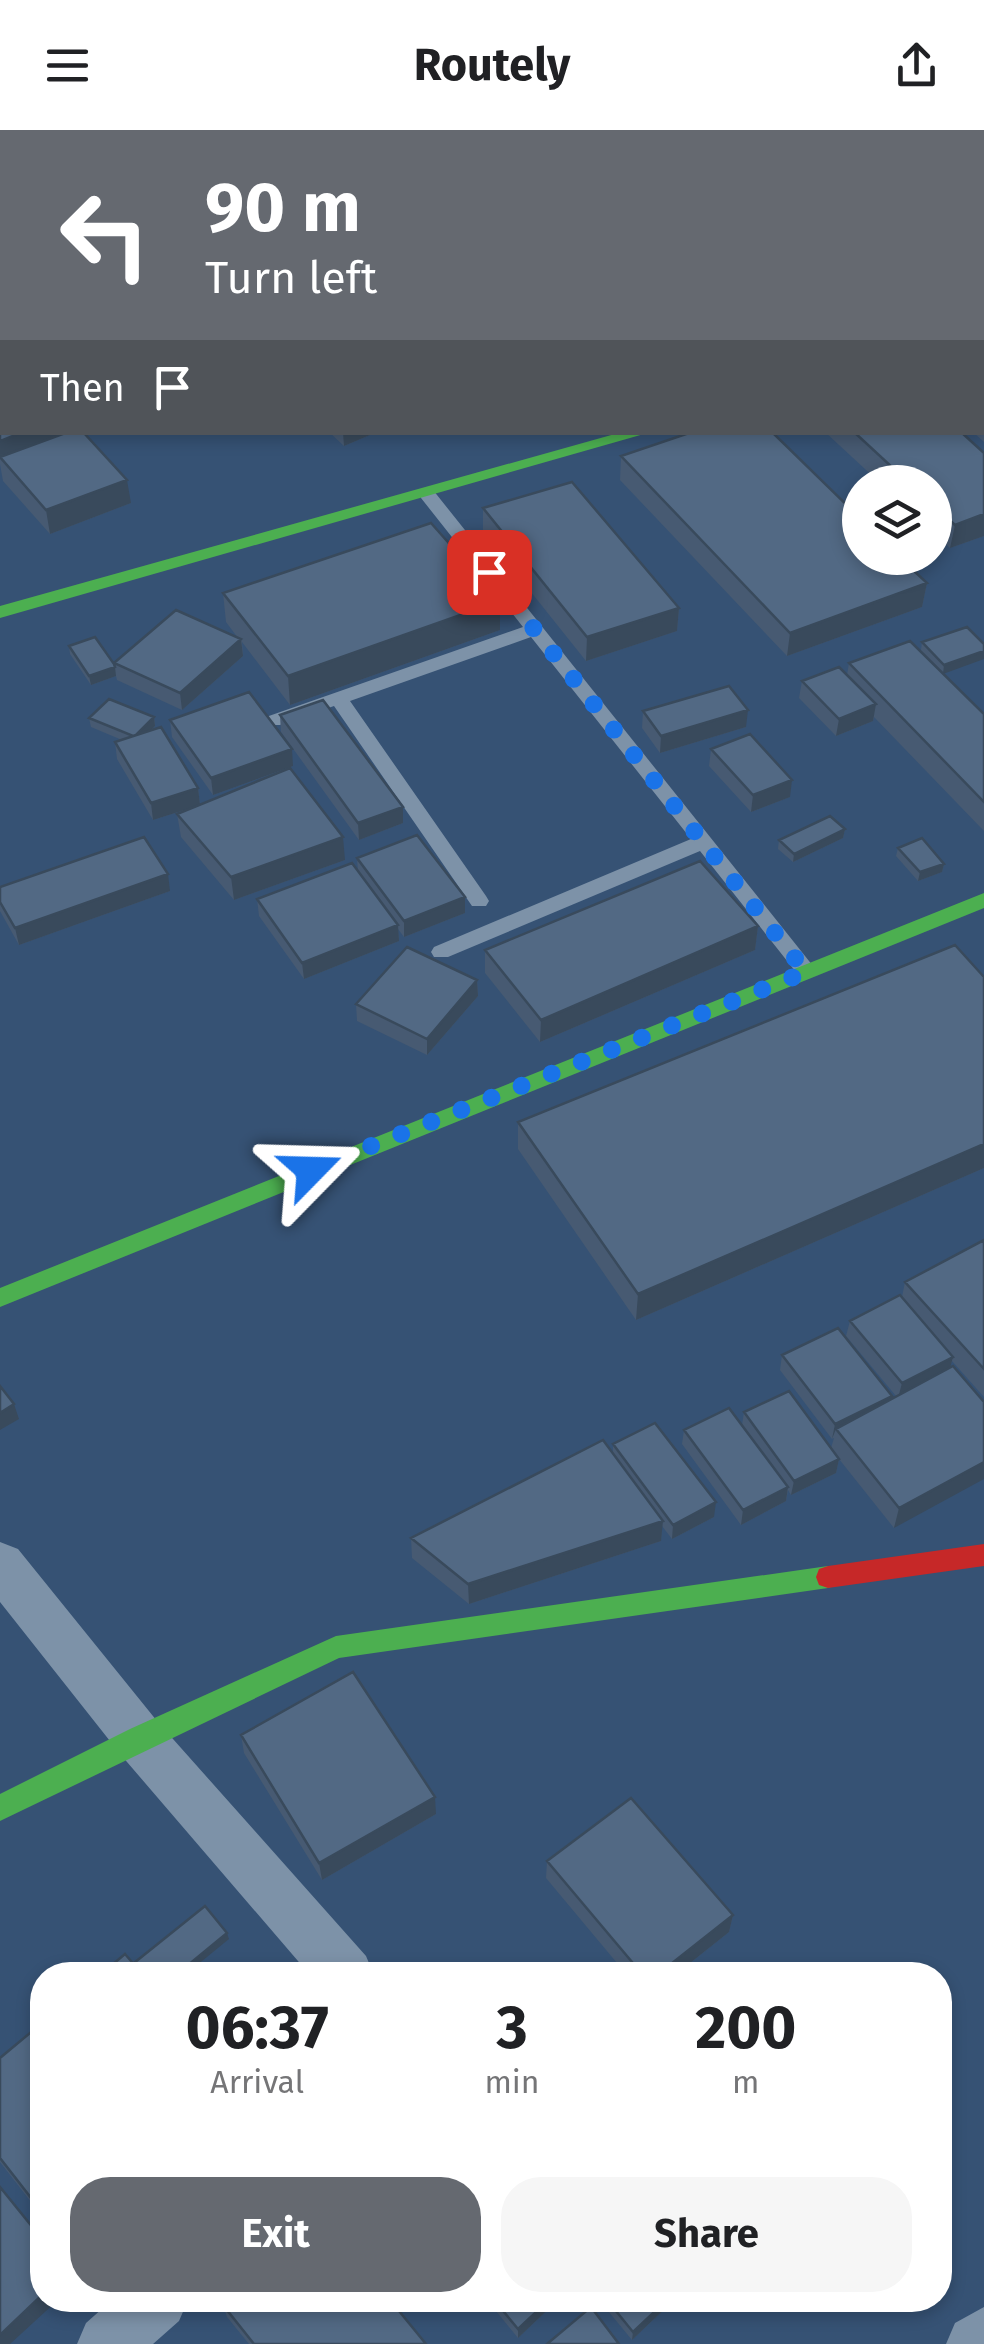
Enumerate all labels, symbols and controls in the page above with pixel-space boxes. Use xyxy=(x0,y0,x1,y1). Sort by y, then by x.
icon: menu xyxy=(40,38,95,93)
text: Routely xyxy=(414,38,570,92)
icon: share xyxy=(889,38,944,93)
text: 90 m xyxy=(205,166,361,250)
icon: left xyxy=(40,170,170,300)
text: Turn left xyxy=(205,251,377,305)
icon: arrive xyxy=(145,360,200,415)
text: Then xyxy=(40,365,125,411)
map controls xyxy=(842,465,952,575)
button: layers xyxy=(842,465,952,575)
pin xyxy=(447,530,532,615)
icon: arrive xyxy=(462,545,517,600)
position arrow xyxy=(259,1118,363,1222)
text: 06:37 xyxy=(186,1992,329,2064)
text: 3 xyxy=(496,1992,528,2064)
text: 200 xyxy=(695,1992,796,2064)
text: Arrival xyxy=(210,2063,304,2101)
text: min xyxy=(484,2063,540,2101)
text: m xyxy=(732,2063,760,2101)
button: Exit xyxy=(70,2177,481,2292)
button: Share xyxy=(501,2177,912,2292)

